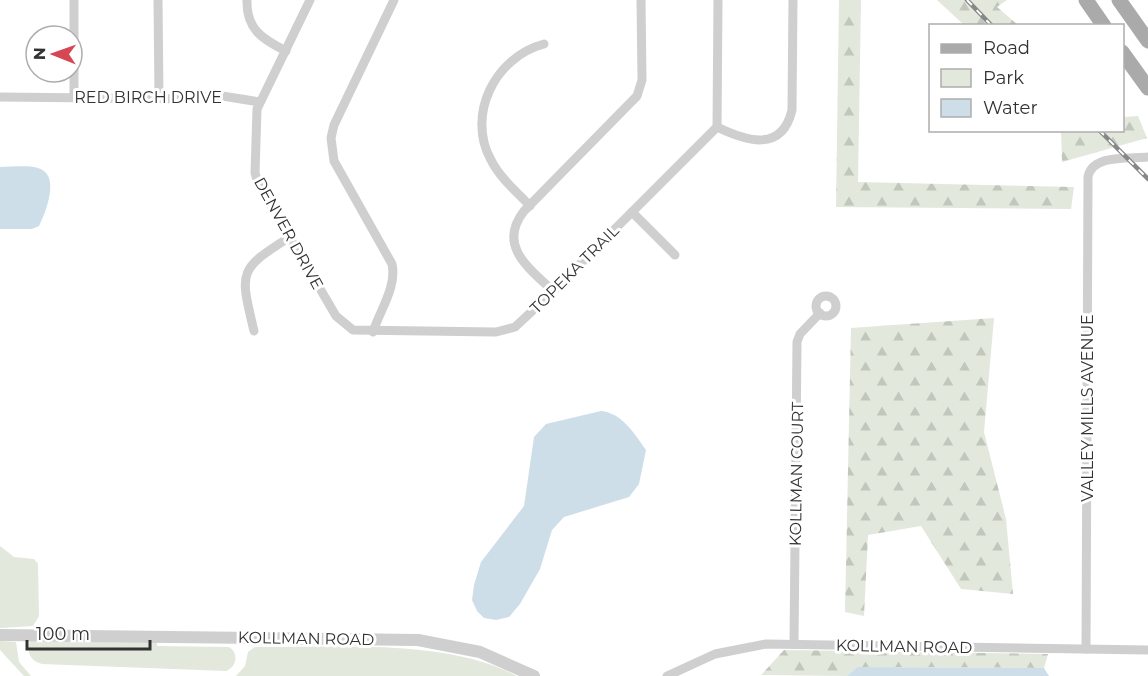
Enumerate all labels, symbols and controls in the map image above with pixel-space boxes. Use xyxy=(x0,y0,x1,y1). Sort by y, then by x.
north arrow xyxy=(24,24,84,84)
legend xyxy=(929,24,1124,132)
text: Road xyxy=(983,37,1030,59)
text: N xyxy=(30,47,49,60)
text: Park xyxy=(983,67,1024,89)
street label: RED BIRCH DRIVE xyxy=(74,88,222,107)
text: Water xyxy=(983,97,1038,119)
street label: DENVER DRIVE xyxy=(250,174,327,293)
street label: TOPEKA TRAIL xyxy=(526,221,623,318)
street label: VALLEY MILLS AVENUE xyxy=(1078,314,1097,502)
street label: KOLLMAN COURT xyxy=(786,401,807,546)
scale bar xyxy=(27,613,150,651)
text: 100 m xyxy=(36,623,90,645)
street label: KOLLMAN ROAD xyxy=(238,628,374,649)
street label: KOLLMAN ROAD xyxy=(836,636,972,657)

